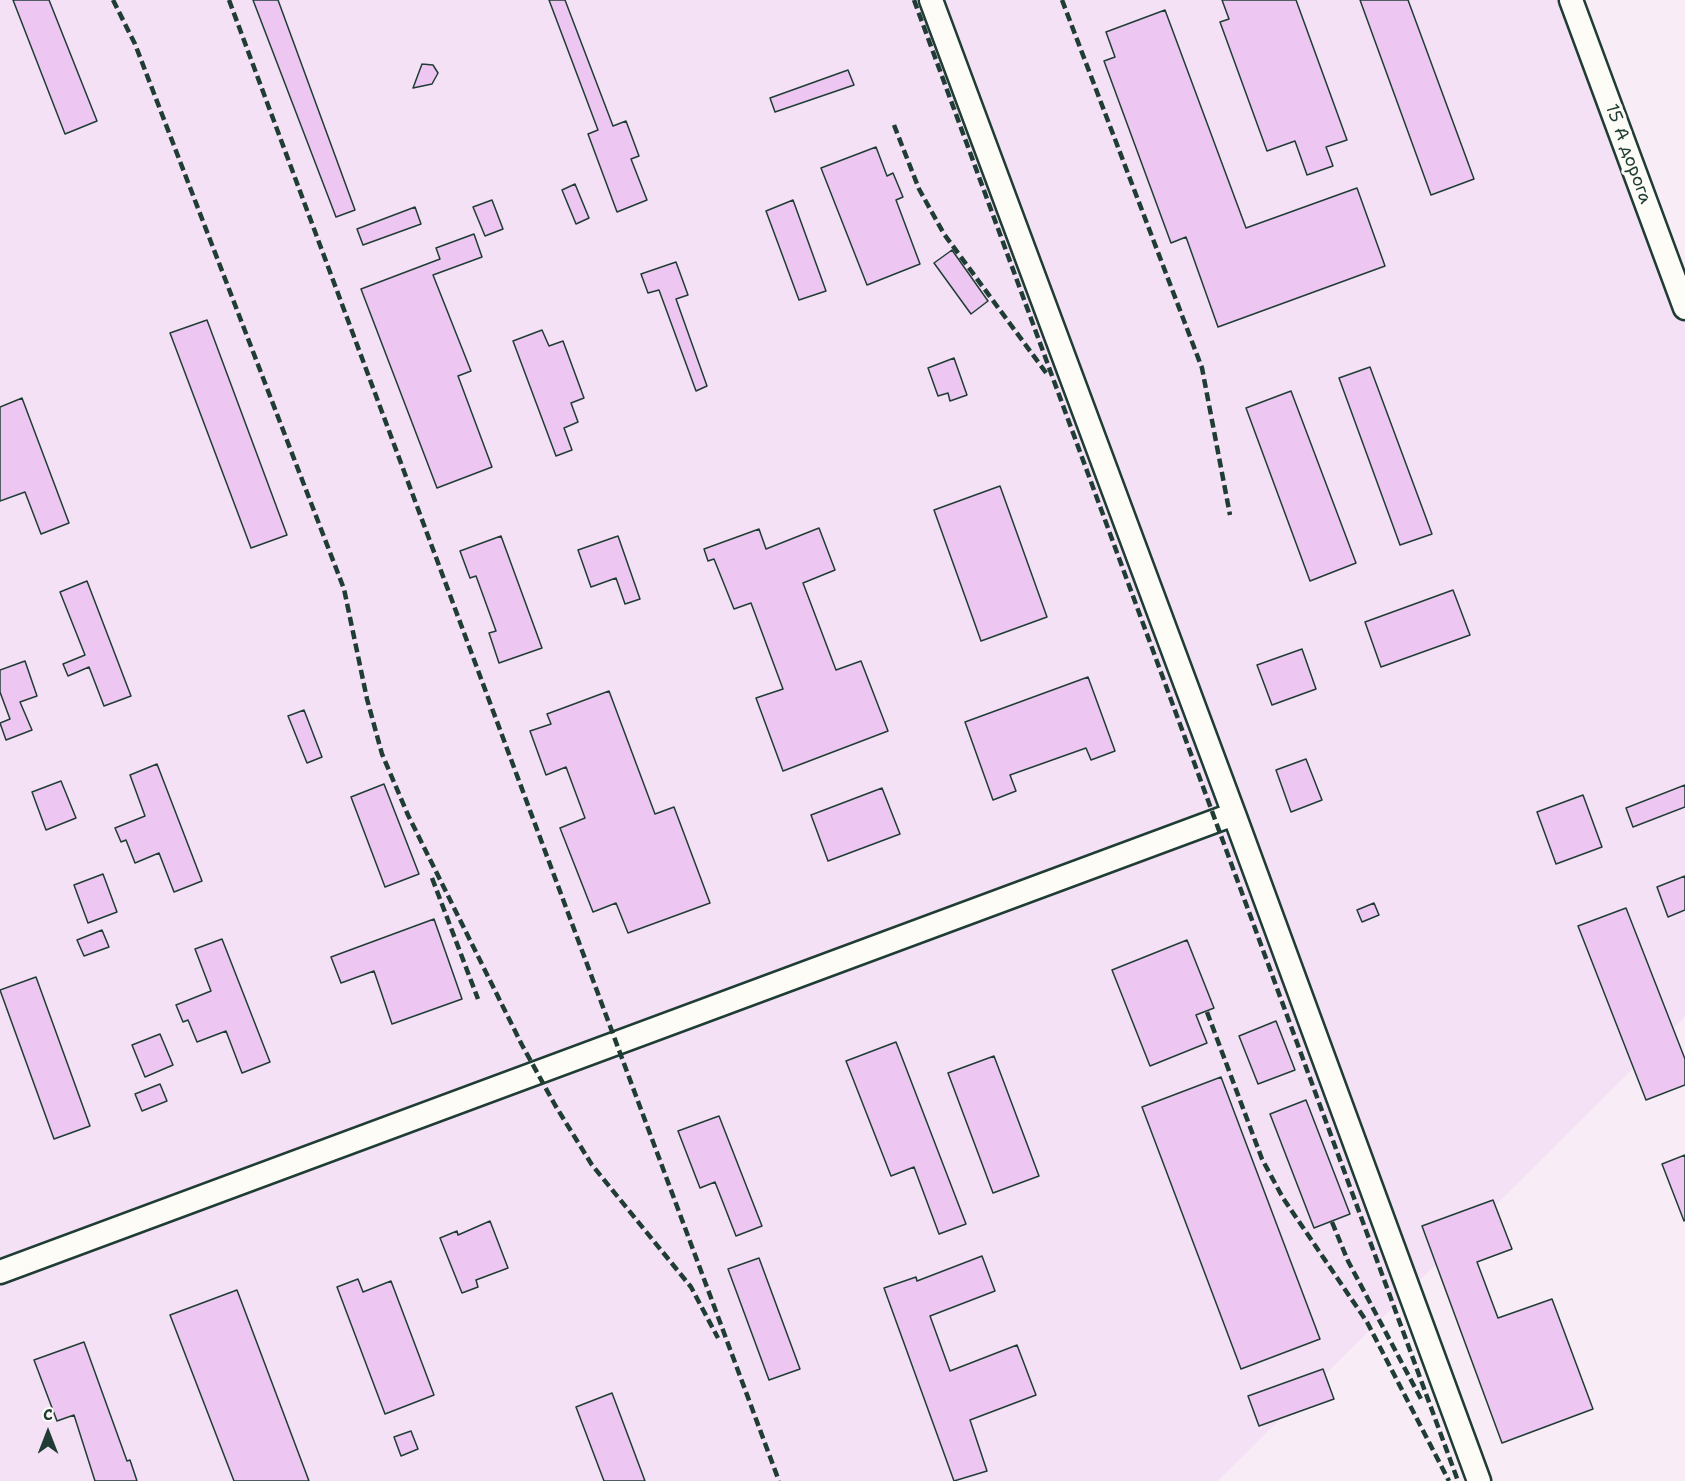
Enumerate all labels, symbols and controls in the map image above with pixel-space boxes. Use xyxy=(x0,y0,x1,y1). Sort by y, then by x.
street label: 15 А дорога xyxy=(1600,101,1656,207)
north arrow xyxy=(18,1403,78,1463)
text: С xyxy=(43,1404,53,1425)

